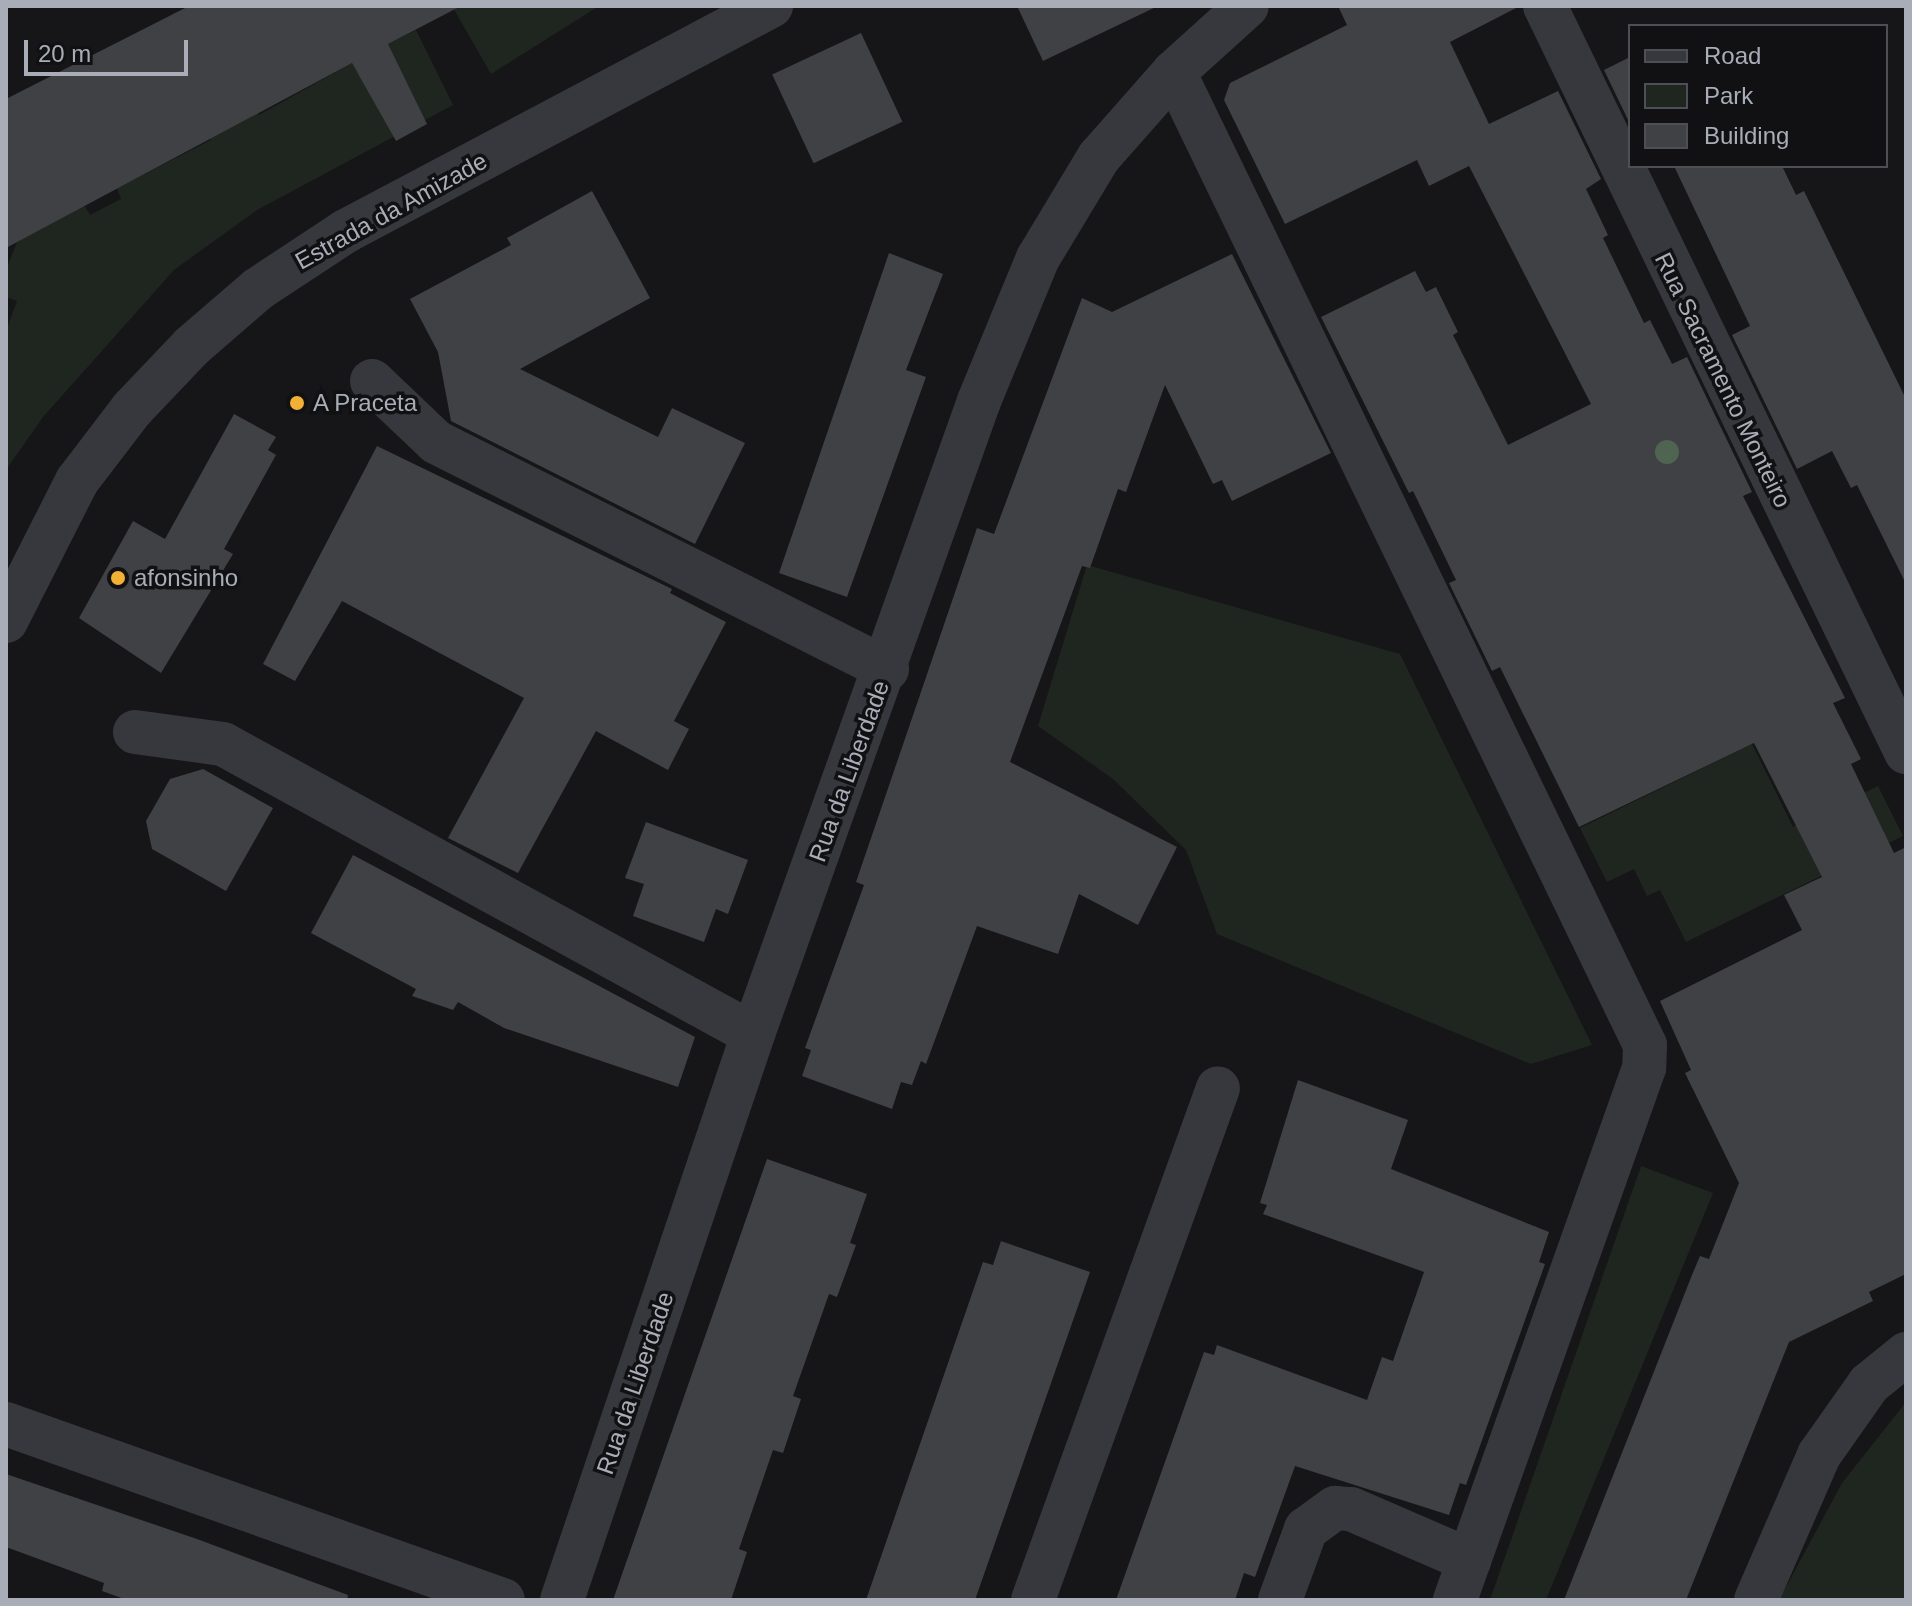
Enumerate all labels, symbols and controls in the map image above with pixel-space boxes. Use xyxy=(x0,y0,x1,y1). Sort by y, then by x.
scale bar xyxy=(28,24,192,74)
legend xyxy=(1628,24,1888,168)
text: 20 m xyxy=(38,40,91,67)
text: Road xyxy=(1704,42,1761,69)
text: Park xyxy=(1704,82,1753,109)
text: Building xyxy=(1704,122,1789,149)
street label: Estrada da Amizade xyxy=(290,146,492,276)
street label: Rua Sacramento Monteiro xyxy=(1649,248,1797,512)
place label: A Praceta xyxy=(313,389,418,417)
marker: A Praceta xyxy=(288,394,306,412)
place label: afonsinho xyxy=(134,564,238,592)
marker: afonsinho xyxy=(109,569,127,587)
street label: Rua da Liberdade xyxy=(803,676,895,866)
street label: Rua da Liberdade xyxy=(590,1288,680,1478)

